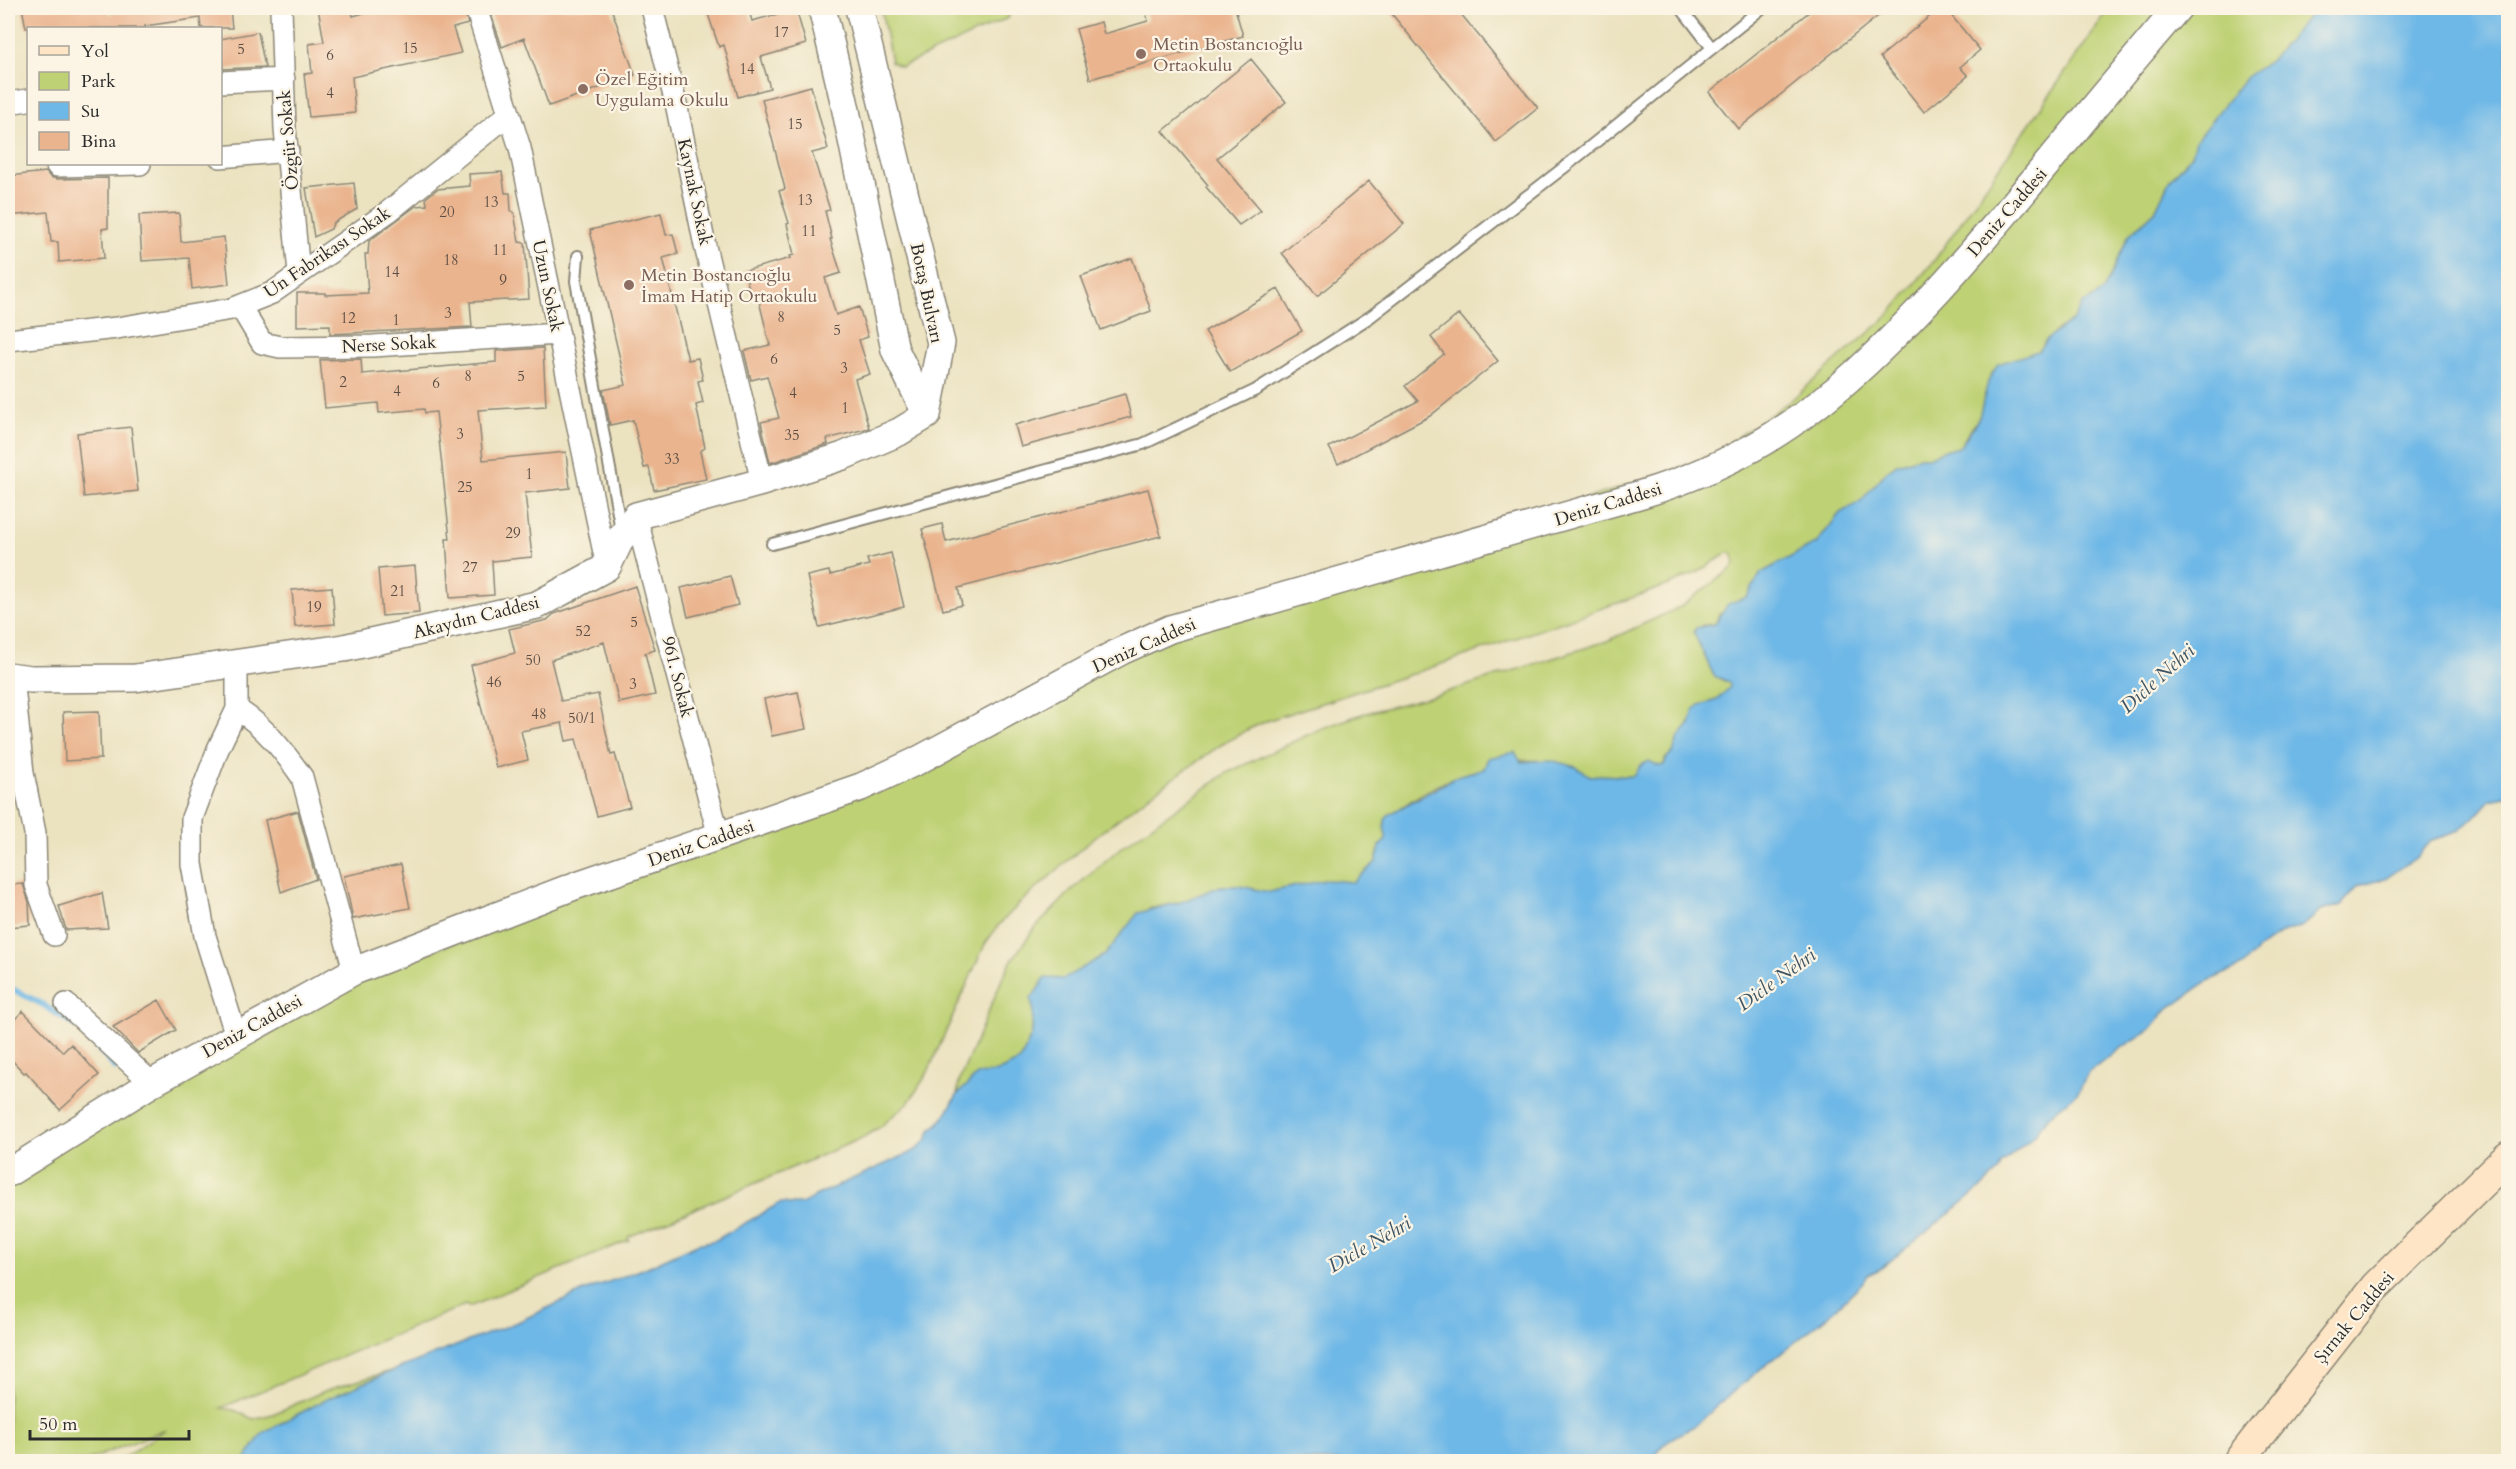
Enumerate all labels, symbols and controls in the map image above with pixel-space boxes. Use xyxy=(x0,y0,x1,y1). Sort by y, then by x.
house number: 17 xyxy=(773,22,789,42)
legend xyxy=(27,27,222,165)
place label: Metin Bostancıoğlu Ortaokulu xyxy=(1153,32,1303,78)
house number: 15 xyxy=(402,38,418,58)
text: Yol xyxy=(81,39,109,64)
house number: 5 xyxy=(237,39,245,59)
house number: 6 xyxy=(326,45,334,65)
marker: Metin Bostancıoğlu Ortaokulu xyxy=(1134,47,1148,61)
house number: 14 xyxy=(739,59,755,79)
place label: Özel Eğitim Uygulama Okulu xyxy=(595,67,729,113)
text: Park xyxy=(81,69,116,94)
marker: Özel Eğitim Uygulama Okulu xyxy=(576,82,590,96)
house number: 4 xyxy=(326,83,334,103)
street label: Özgür Sokak xyxy=(272,88,305,191)
text: Su xyxy=(81,99,100,124)
house number: 15 xyxy=(787,114,803,134)
text: Bina xyxy=(81,129,117,154)
street label: Kaynak Sokak xyxy=(671,136,718,248)
street label: Deniz Caddesi xyxy=(1962,162,2053,262)
house number: 13 xyxy=(797,190,813,210)
house number: 13 xyxy=(483,192,499,212)
street label: Un Fabrikası Sokak xyxy=(259,200,396,304)
house number: 20 xyxy=(439,202,455,222)
house number: 11 xyxy=(801,221,817,241)
street label: Uzun Sokak xyxy=(526,238,570,335)
house number: 11 xyxy=(492,240,508,260)
street label: Botaş Bulvarı xyxy=(904,241,949,345)
house number: 18 xyxy=(443,250,459,270)
house number: 14 xyxy=(384,262,400,282)
place label: Metin Bostancıoğlu İmam Hatip Ortaokulu xyxy=(641,263,818,309)
house number: 9 xyxy=(499,270,507,290)
marker: Metin Bostancıoğlu İmam Hatip Ortaokulu xyxy=(622,278,636,292)
house number: 3 xyxy=(444,303,452,323)
house number: 8 xyxy=(777,307,785,327)
house number: 12 xyxy=(340,308,356,328)
house number: 1 xyxy=(392,310,400,330)
house number: 5 xyxy=(833,320,841,340)
street label: Nerse Sokak xyxy=(341,330,437,359)
house number: 6 xyxy=(770,349,778,369)
house number: 3 xyxy=(840,358,848,378)
house number: 8 xyxy=(464,366,472,386)
house number: 5 xyxy=(517,366,525,386)
house number: 2 xyxy=(339,372,347,392)
house number: 6 xyxy=(432,373,440,393)
house number: 4 xyxy=(393,381,401,401)
house number: 4 xyxy=(789,383,797,403)
house number: 1 xyxy=(841,398,849,418)
house number: 3 xyxy=(456,424,464,444)
house number: 35 xyxy=(784,425,800,445)
house number: 33 xyxy=(664,449,680,469)
house number: 1 xyxy=(525,464,533,484)
street label: Deniz Caddesi xyxy=(1551,476,1665,533)
house number: 25 xyxy=(457,477,473,497)
house number: 29 xyxy=(505,523,521,543)
house number: 27 xyxy=(462,557,478,577)
house number: 21 xyxy=(390,581,406,601)
street label: Akaydın Caddesi xyxy=(410,590,542,645)
house number: 19 xyxy=(306,597,322,617)
street label: Deniz Caddesi xyxy=(1088,611,1200,679)
house number: 5 xyxy=(630,612,638,632)
house number: 52 xyxy=(575,621,591,641)
street label: 961. Sokak xyxy=(655,634,700,721)
water label: Dicle Nehri xyxy=(2114,637,2201,719)
house number: 50 xyxy=(525,650,541,670)
house number: 46 xyxy=(486,672,502,692)
house number: 3 xyxy=(629,674,637,694)
house number: 48 xyxy=(531,704,547,724)
house number: 50/1 xyxy=(568,708,596,728)
street label: Deniz Caddesi xyxy=(645,814,758,873)
water label: Dicle Nehri xyxy=(1731,941,1822,1017)
street label: Deniz Caddesi xyxy=(198,989,307,1064)
water label: Dicle Nehri xyxy=(1323,1210,1416,1279)
street label: Şırnak Caddesi xyxy=(2308,1266,2400,1369)
scale bar xyxy=(30,1403,189,1441)
text: 50 m xyxy=(39,1412,78,1437)

